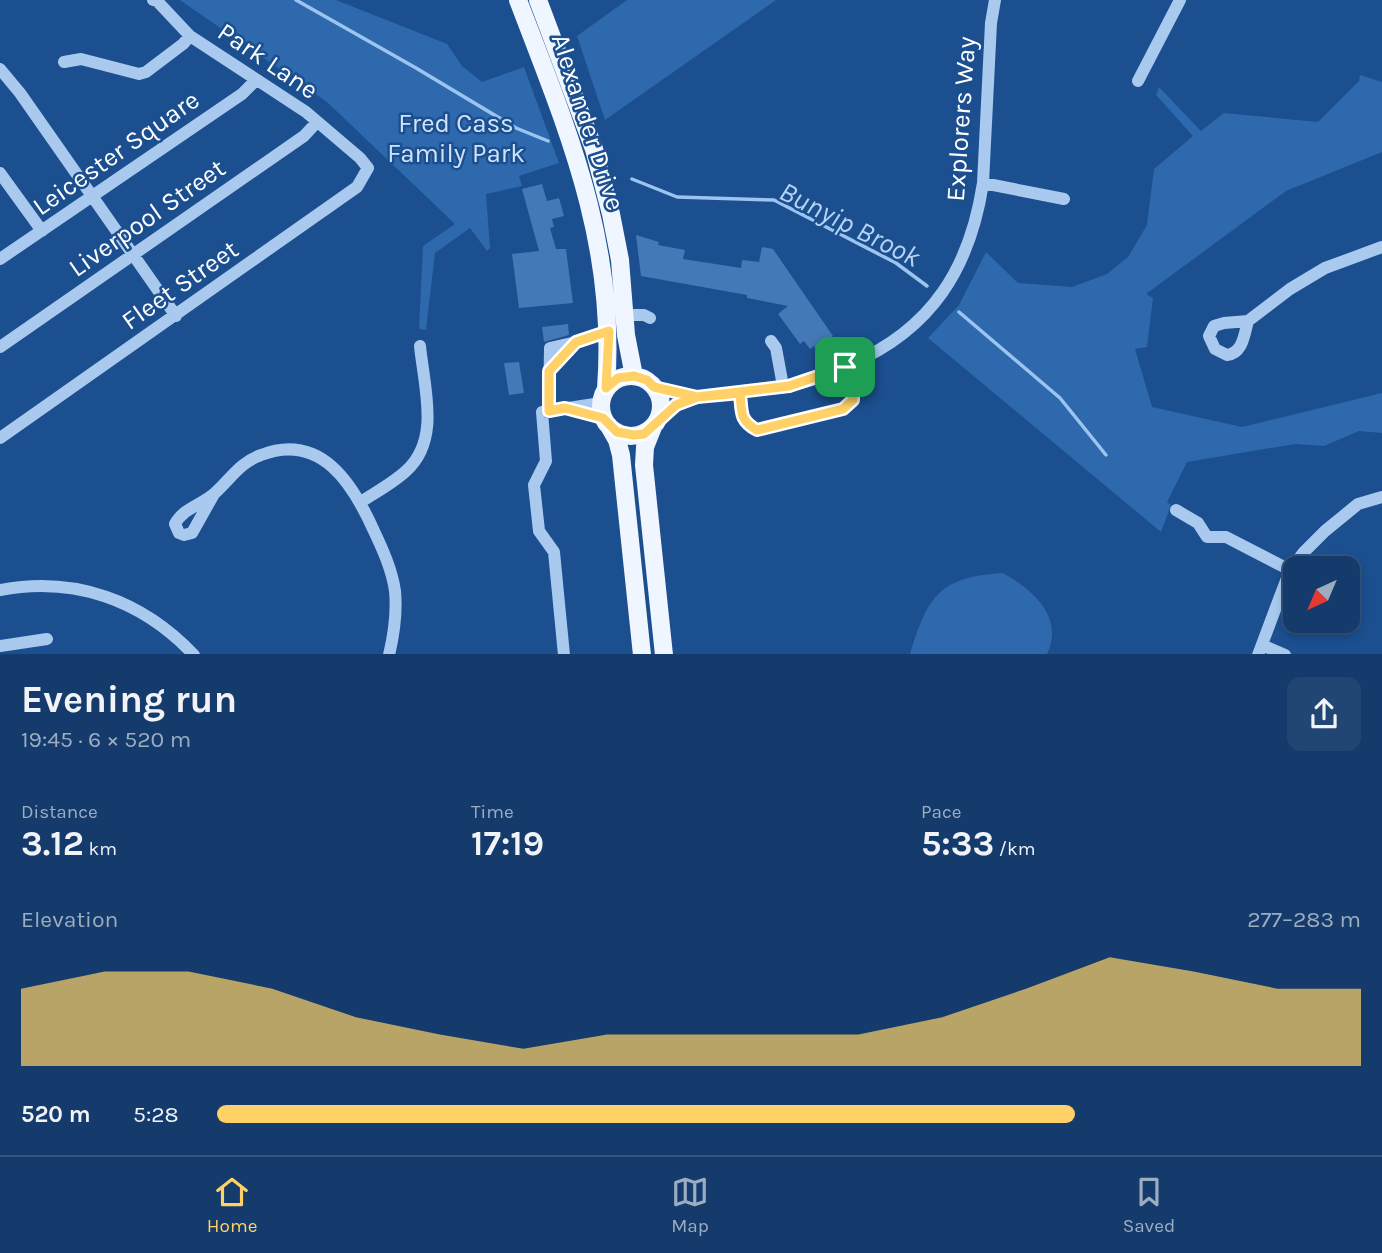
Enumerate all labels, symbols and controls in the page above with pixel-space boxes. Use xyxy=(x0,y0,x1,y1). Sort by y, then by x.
street label: Park Lane xyxy=(212,16,324,106)
street label: Alexander Drive xyxy=(545,30,631,214)
street label: Explorers Way xyxy=(940,35,982,203)
street label: Leicester Square xyxy=(27,84,205,222)
park label: Fred Cass Family Park xyxy=(387,108,525,169)
street label: Liverpool Street xyxy=(63,152,231,284)
water label: Bunyip Brook xyxy=(774,174,927,274)
street label: Fleet Street xyxy=(116,233,244,336)
pin xyxy=(815,337,875,397)
icon: arrive xyxy=(826,348,864,386)
north arrow xyxy=(1283,556,1360,634)
map controls xyxy=(1283,556,1360,633)
text: Evening run xyxy=(21,677,237,722)
button: share xyxy=(1287,677,1361,751)
text: 19:45 · 6 × 520 m xyxy=(21,726,191,753)
text: Distance xyxy=(21,801,98,823)
text: Time xyxy=(471,801,514,823)
text: Pace xyxy=(921,801,962,823)
text: 3.12 xyxy=(21,823,84,864)
text: 17:19 xyxy=(471,823,544,864)
text: 5:33 xyxy=(921,823,994,864)
text: km xyxy=(84,838,117,860)
text: /km xyxy=(994,838,1036,860)
text: Elevation xyxy=(21,906,118,933)
text: 277–283 m xyxy=(1247,906,1361,933)
text: 520 m xyxy=(21,1101,91,1128)
text: 5:28 xyxy=(133,1101,179,1128)
tab: Home xyxy=(207,1173,257,1237)
tab: Map xyxy=(671,1173,709,1237)
tab: Saved xyxy=(1123,1173,1175,1237)

